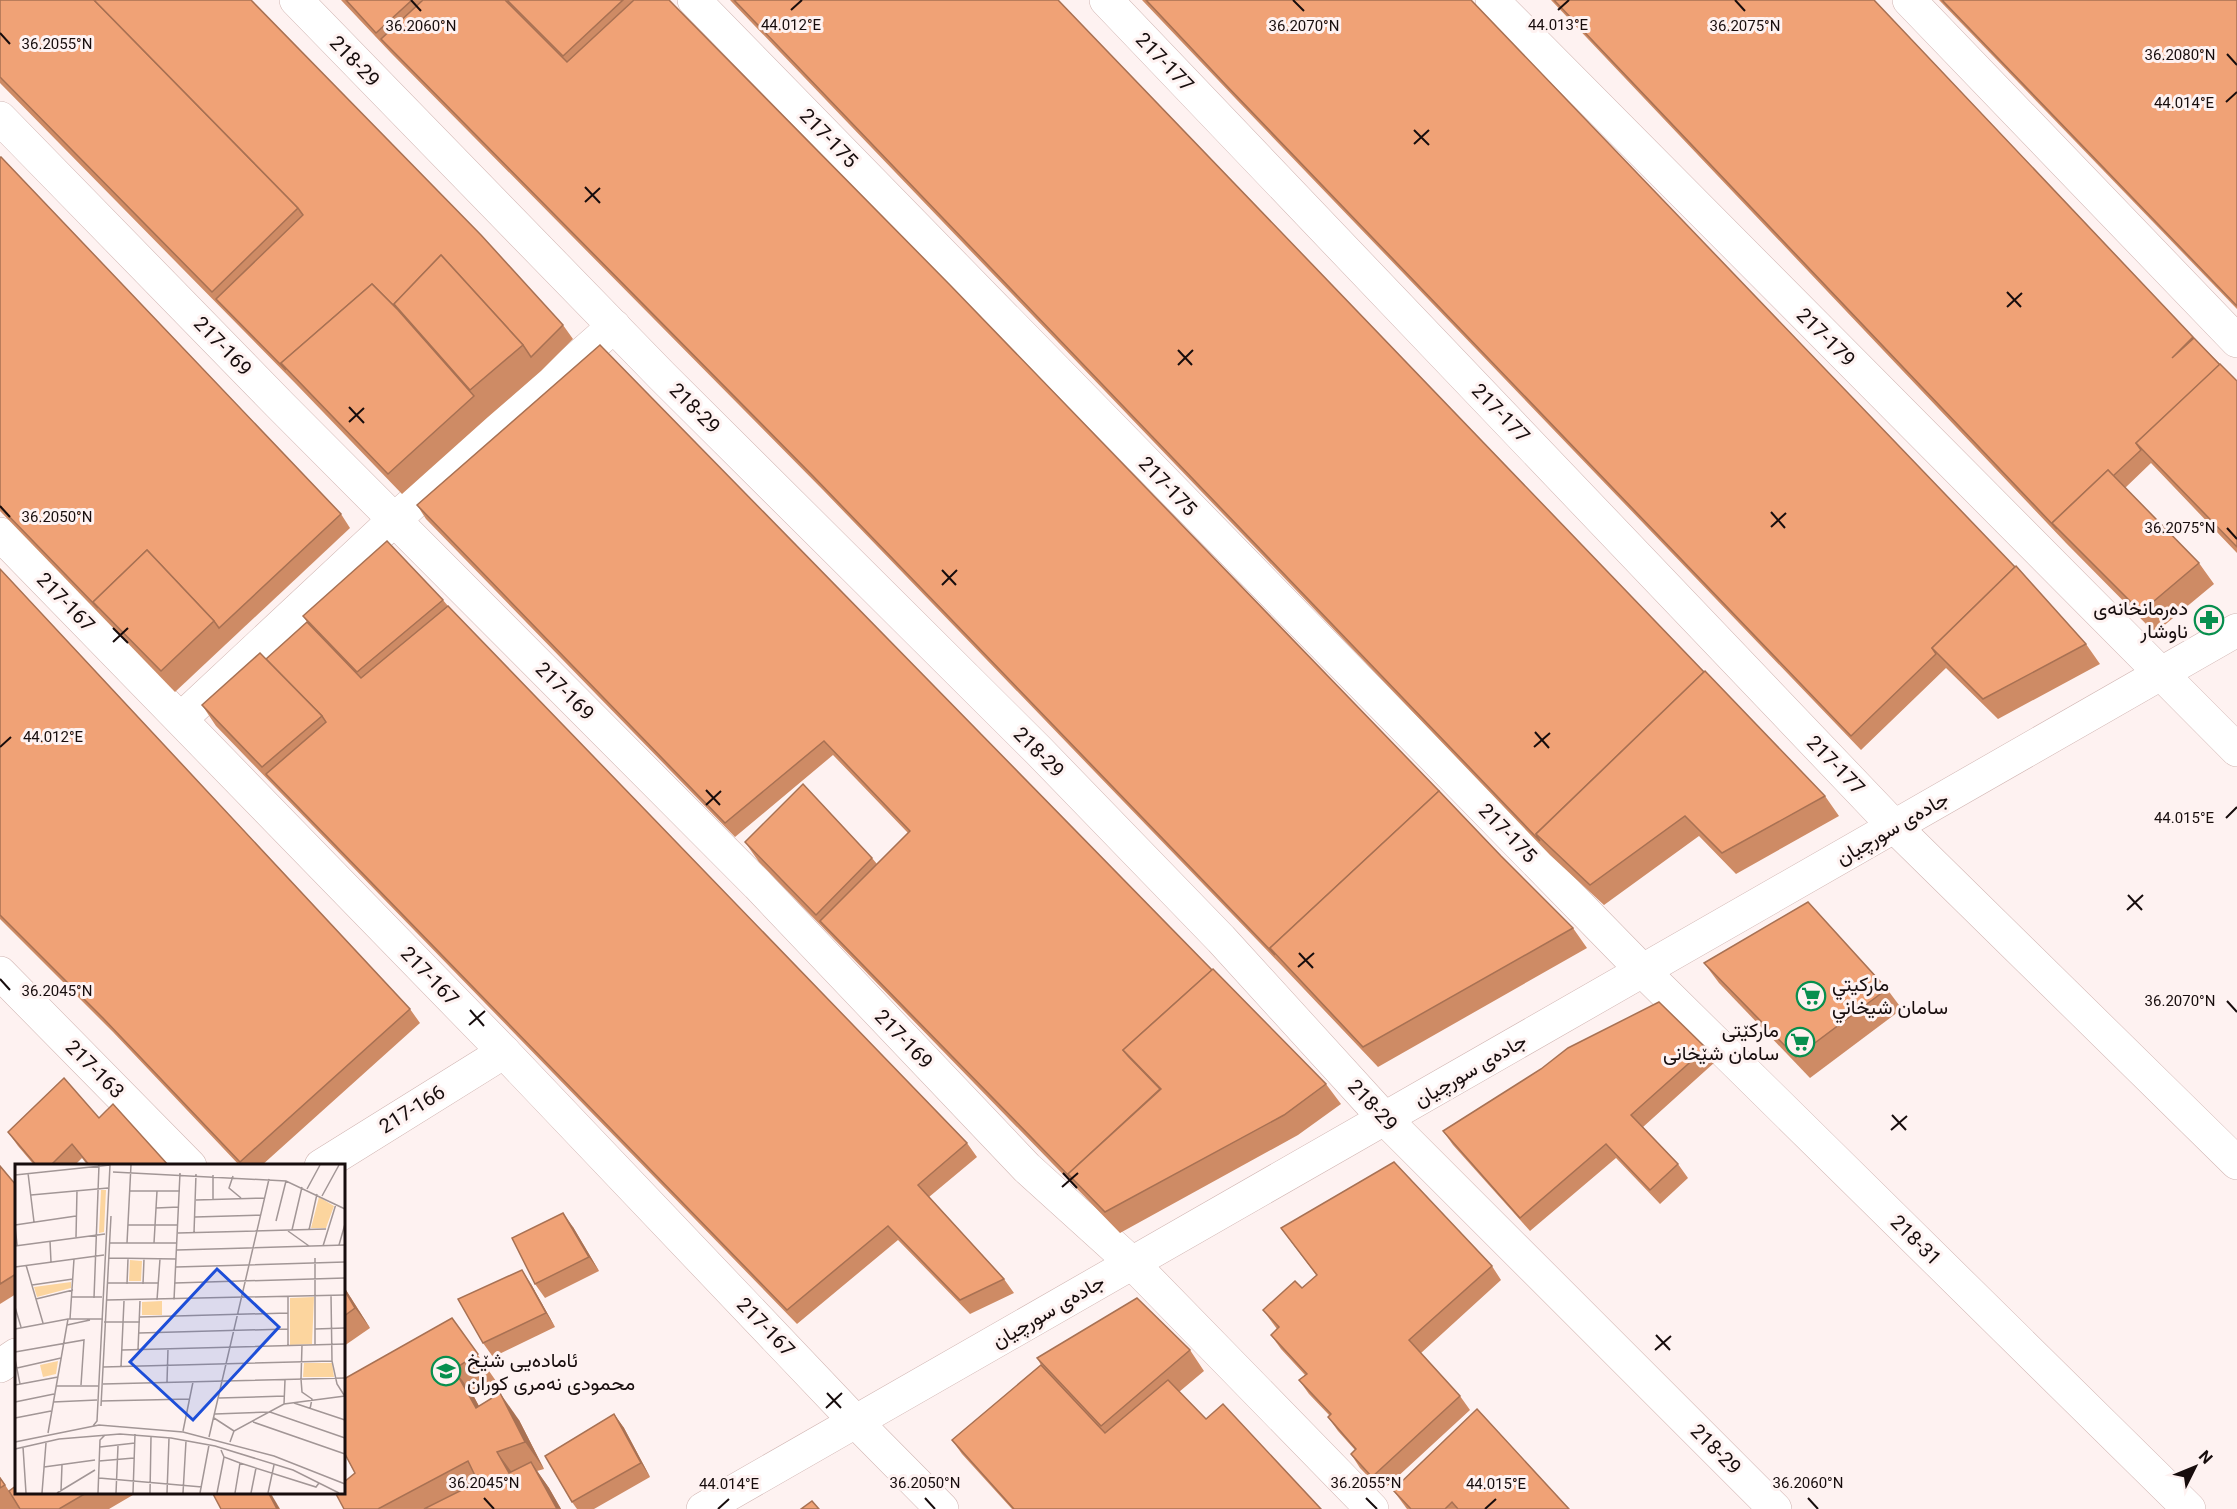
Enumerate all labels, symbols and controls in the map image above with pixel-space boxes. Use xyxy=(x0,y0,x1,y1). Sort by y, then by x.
text: 44.012°E xyxy=(761,16,822,34)
text: 44.013°E xyxy=(1528,16,1589,34)
text: 36.2060°N xyxy=(386,17,456,35)
text: 36.2070°N xyxy=(1269,17,1339,35)
text: 36.2075°N xyxy=(1710,17,1780,35)
street label: 217-177 xyxy=(1131,27,1199,97)
street label: 218-29 xyxy=(325,30,385,92)
text: 36.2055°N xyxy=(22,35,92,53)
text: 36.2080°N xyxy=(2145,46,2215,64)
text: 44.014°E xyxy=(2154,94,2215,112)
street label: 217-175 xyxy=(795,103,863,173)
street label: 217-179 xyxy=(1792,303,1860,371)
street label: 217-169 xyxy=(189,311,257,381)
street label: 218-29 xyxy=(665,378,725,438)
street label: 217-177 xyxy=(1467,378,1535,448)
street label: 217-175 xyxy=(1134,451,1202,521)
text: 36.2050°N xyxy=(22,508,92,526)
text: 36.2075°N xyxy=(2145,519,2215,537)
street label: 217-167 xyxy=(32,567,100,637)
place label: دەرمانخانەی ناوشار xyxy=(2093,596,2188,644)
pharmacy icon: دەرمانخانەی ناوشار xyxy=(2193,604,2225,636)
street label: 217-169 xyxy=(531,657,599,725)
street label: 218-29 xyxy=(1009,722,1069,782)
text: 44.012°E xyxy=(23,728,84,746)
street label: 217-177 xyxy=(1802,730,1870,800)
street label: جادەی سورچیان xyxy=(1831,786,1954,872)
street label: 217-175 xyxy=(1474,798,1542,868)
text: 44.015°E xyxy=(2154,809,2215,827)
street label: 217-167 xyxy=(396,941,464,1011)
place label: ماركيتي سامان شيخاني xyxy=(1832,972,1948,1024)
supermarket icon: ماركيتي سامان شيخاني xyxy=(1795,980,1827,1012)
text: 36.2045°N xyxy=(22,982,92,1000)
text: 36.2070°N xyxy=(2145,992,2215,1010)
street label: 217-169 xyxy=(870,1004,938,1074)
place label: مارکێتی سامان شێخانی xyxy=(1663,1018,1779,1065)
supermarket icon: مارکێتی سامان شێخانی xyxy=(1784,1026,1816,1058)
street label: جادەی سورچیان xyxy=(1409,1028,1532,1114)
street label: 217-163 xyxy=(61,1035,129,1103)
street label: 218-29 xyxy=(1343,1074,1403,1136)
street label: 217-166 xyxy=(375,1079,449,1139)
inset map xyxy=(15,1164,345,1494)
street label: 218-31 xyxy=(1886,1210,1946,1270)
street label: جادەی سورچیان xyxy=(987,1269,1110,1355)
street label: 217-167 xyxy=(732,1292,800,1362)
place label: ئامادەیی شێخ محمودی نەمری کوران xyxy=(467,1348,635,1396)
school or university icon: ئامادەیی شێخ محمودی نەمری کوران xyxy=(430,1355,462,1387)
street label: 218-29 xyxy=(1686,1419,1746,1479)
north arrow xyxy=(2165,1437,2225,1497)
text: N xyxy=(2195,1447,2216,1468)
text: 36.2045°N xyxy=(449,1474,519,1492)
text: 36.2050°N xyxy=(890,1474,960,1492)
text: 36.2055°N xyxy=(1331,1474,1401,1492)
text: 36.2060°N xyxy=(1773,1474,1843,1492)
text: 44.014°E xyxy=(699,1475,760,1493)
text: 44.015°E xyxy=(1466,1475,1527,1493)

